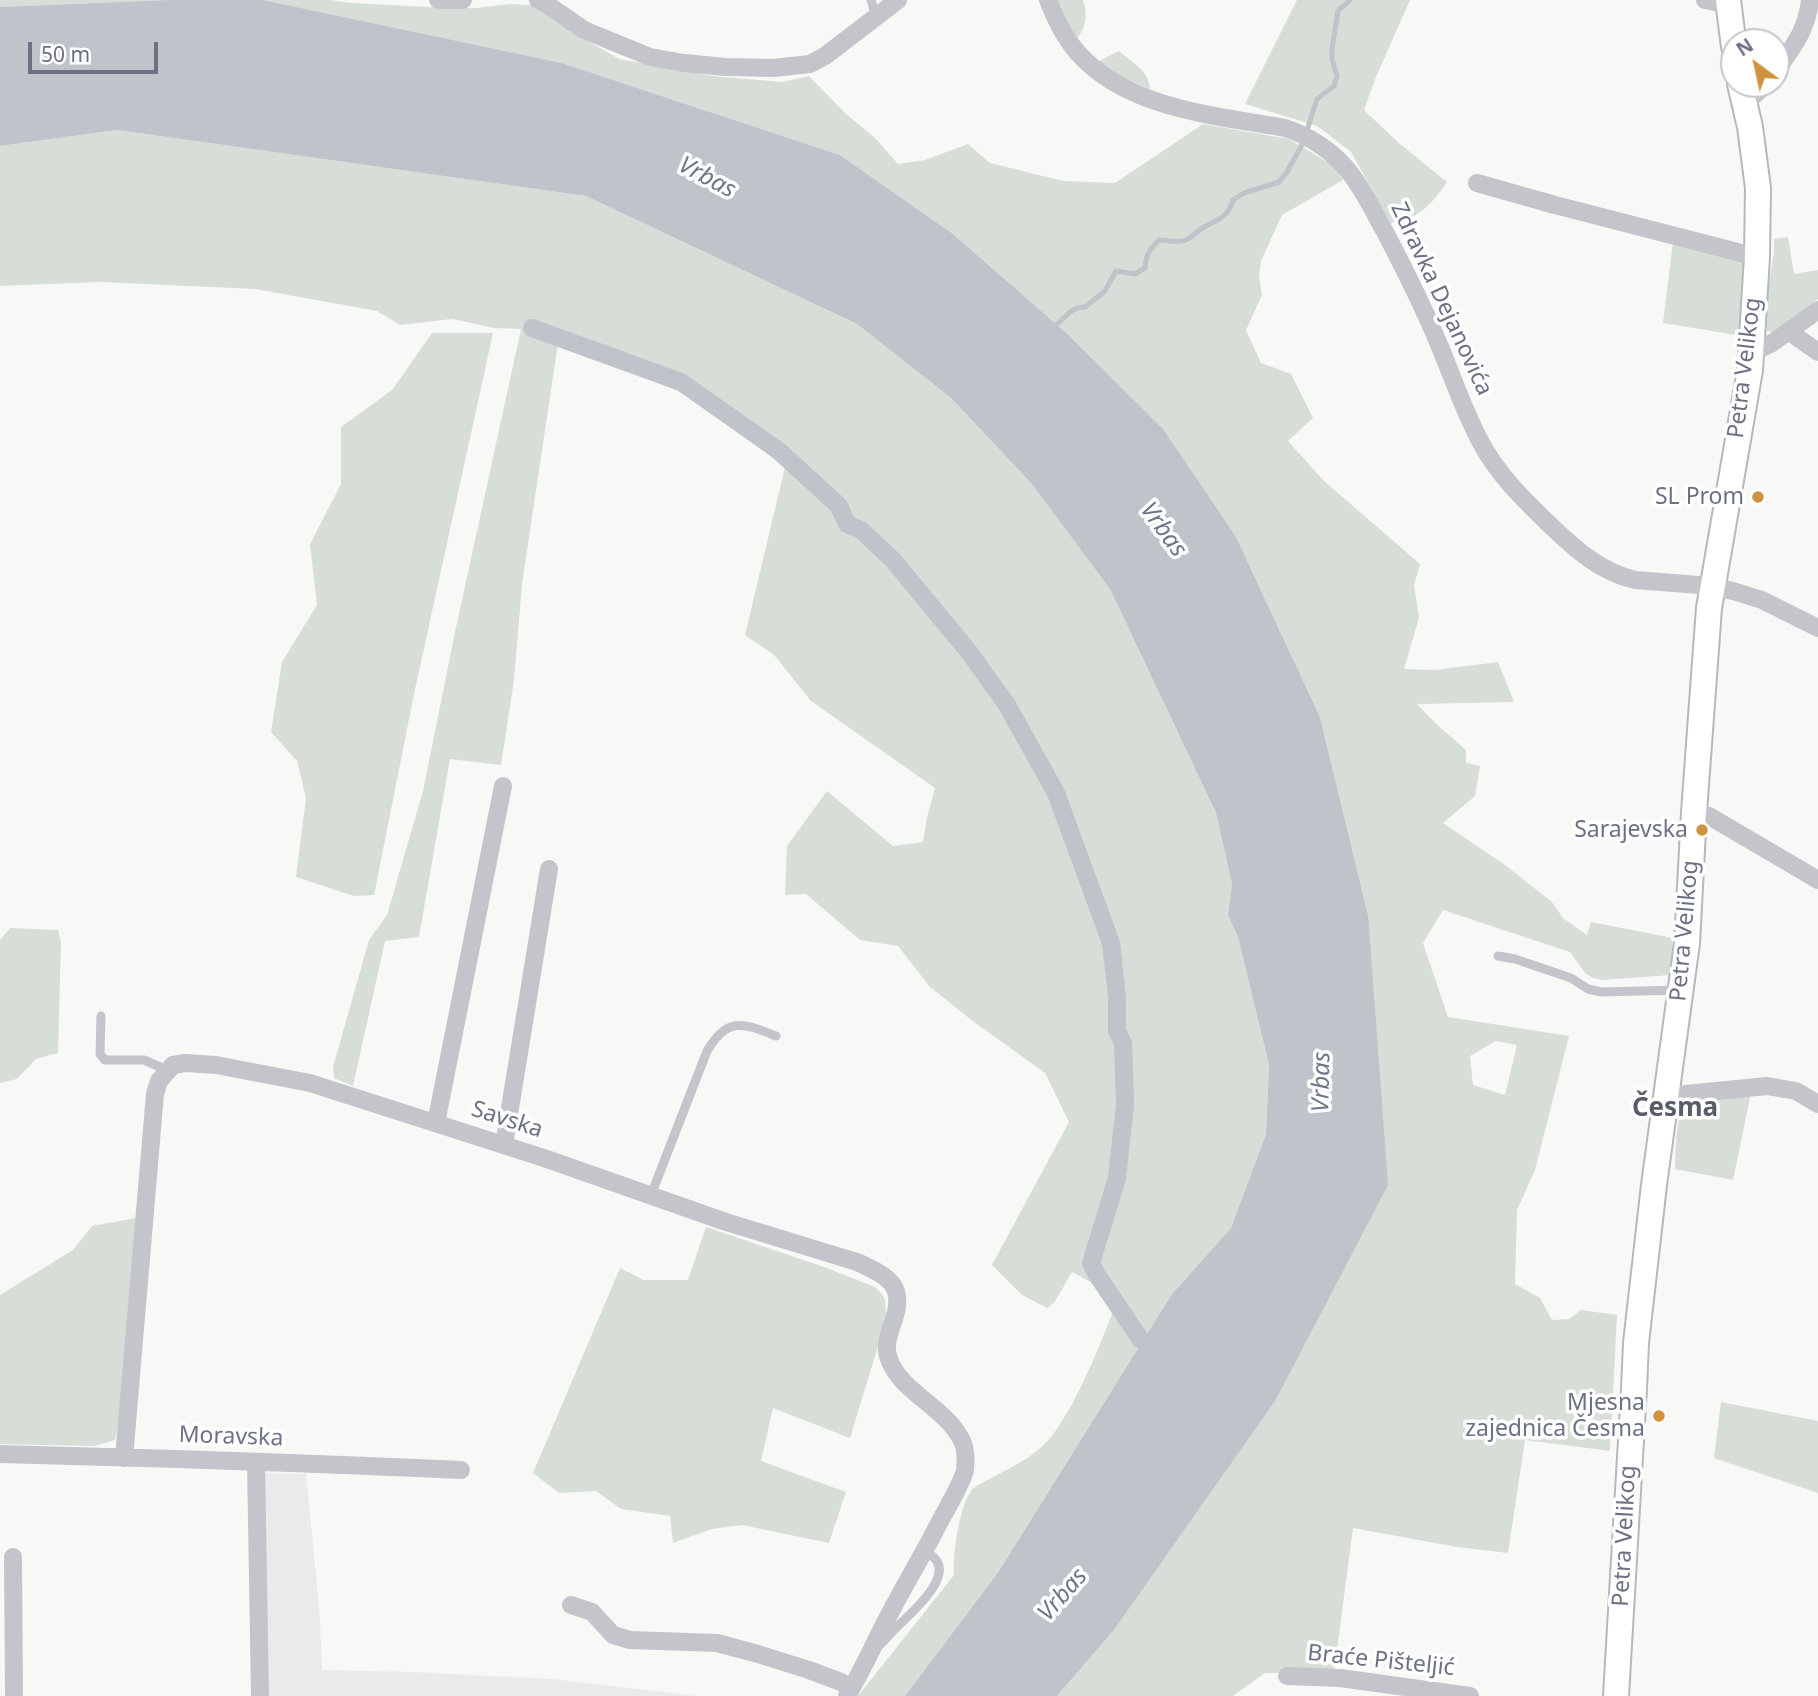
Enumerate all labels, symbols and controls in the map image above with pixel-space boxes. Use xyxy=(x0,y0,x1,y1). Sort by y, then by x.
scale bar xyxy=(32,28,161,72)
north arrow xyxy=(1720,28,1790,98)
text: N xyxy=(1731,32,1758,62)
text: 50 m xyxy=(41,40,90,68)
water label: Vrbas xyxy=(674,151,740,205)
street label: Zdravka Dejanovića xyxy=(1384,198,1498,400)
street label: Petra Velikog xyxy=(1723,296,1767,440)
place label: SL Prom xyxy=(1655,483,1744,511)
marker: SL Prom xyxy=(1750,489,1766,505)
water label: Vrbas xyxy=(1134,497,1192,563)
place label: Sarajevska xyxy=(1574,816,1688,844)
marker: Sarajevska xyxy=(1694,822,1710,838)
street label: Petra Velikog xyxy=(1665,859,1705,1003)
water label: Vrbas xyxy=(1307,1052,1337,1112)
district label: Česma xyxy=(1632,1093,1718,1125)
street label: Savska xyxy=(468,1096,546,1144)
place label: Mjesna zajednica Česma xyxy=(1465,1389,1645,1443)
marker: Mjesna zajednica Česma xyxy=(1651,1408,1667,1424)
street label: Moravska xyxy=(178,1421,284,1453)
street label: Petra Velikog xyxy=(1608,1465,1642,1607)
water label: Vrbas xyxy=(1032,1563,1094,1627)
street label: Braće Pišteljić xyxy=(1306,1640,1456,1682)

